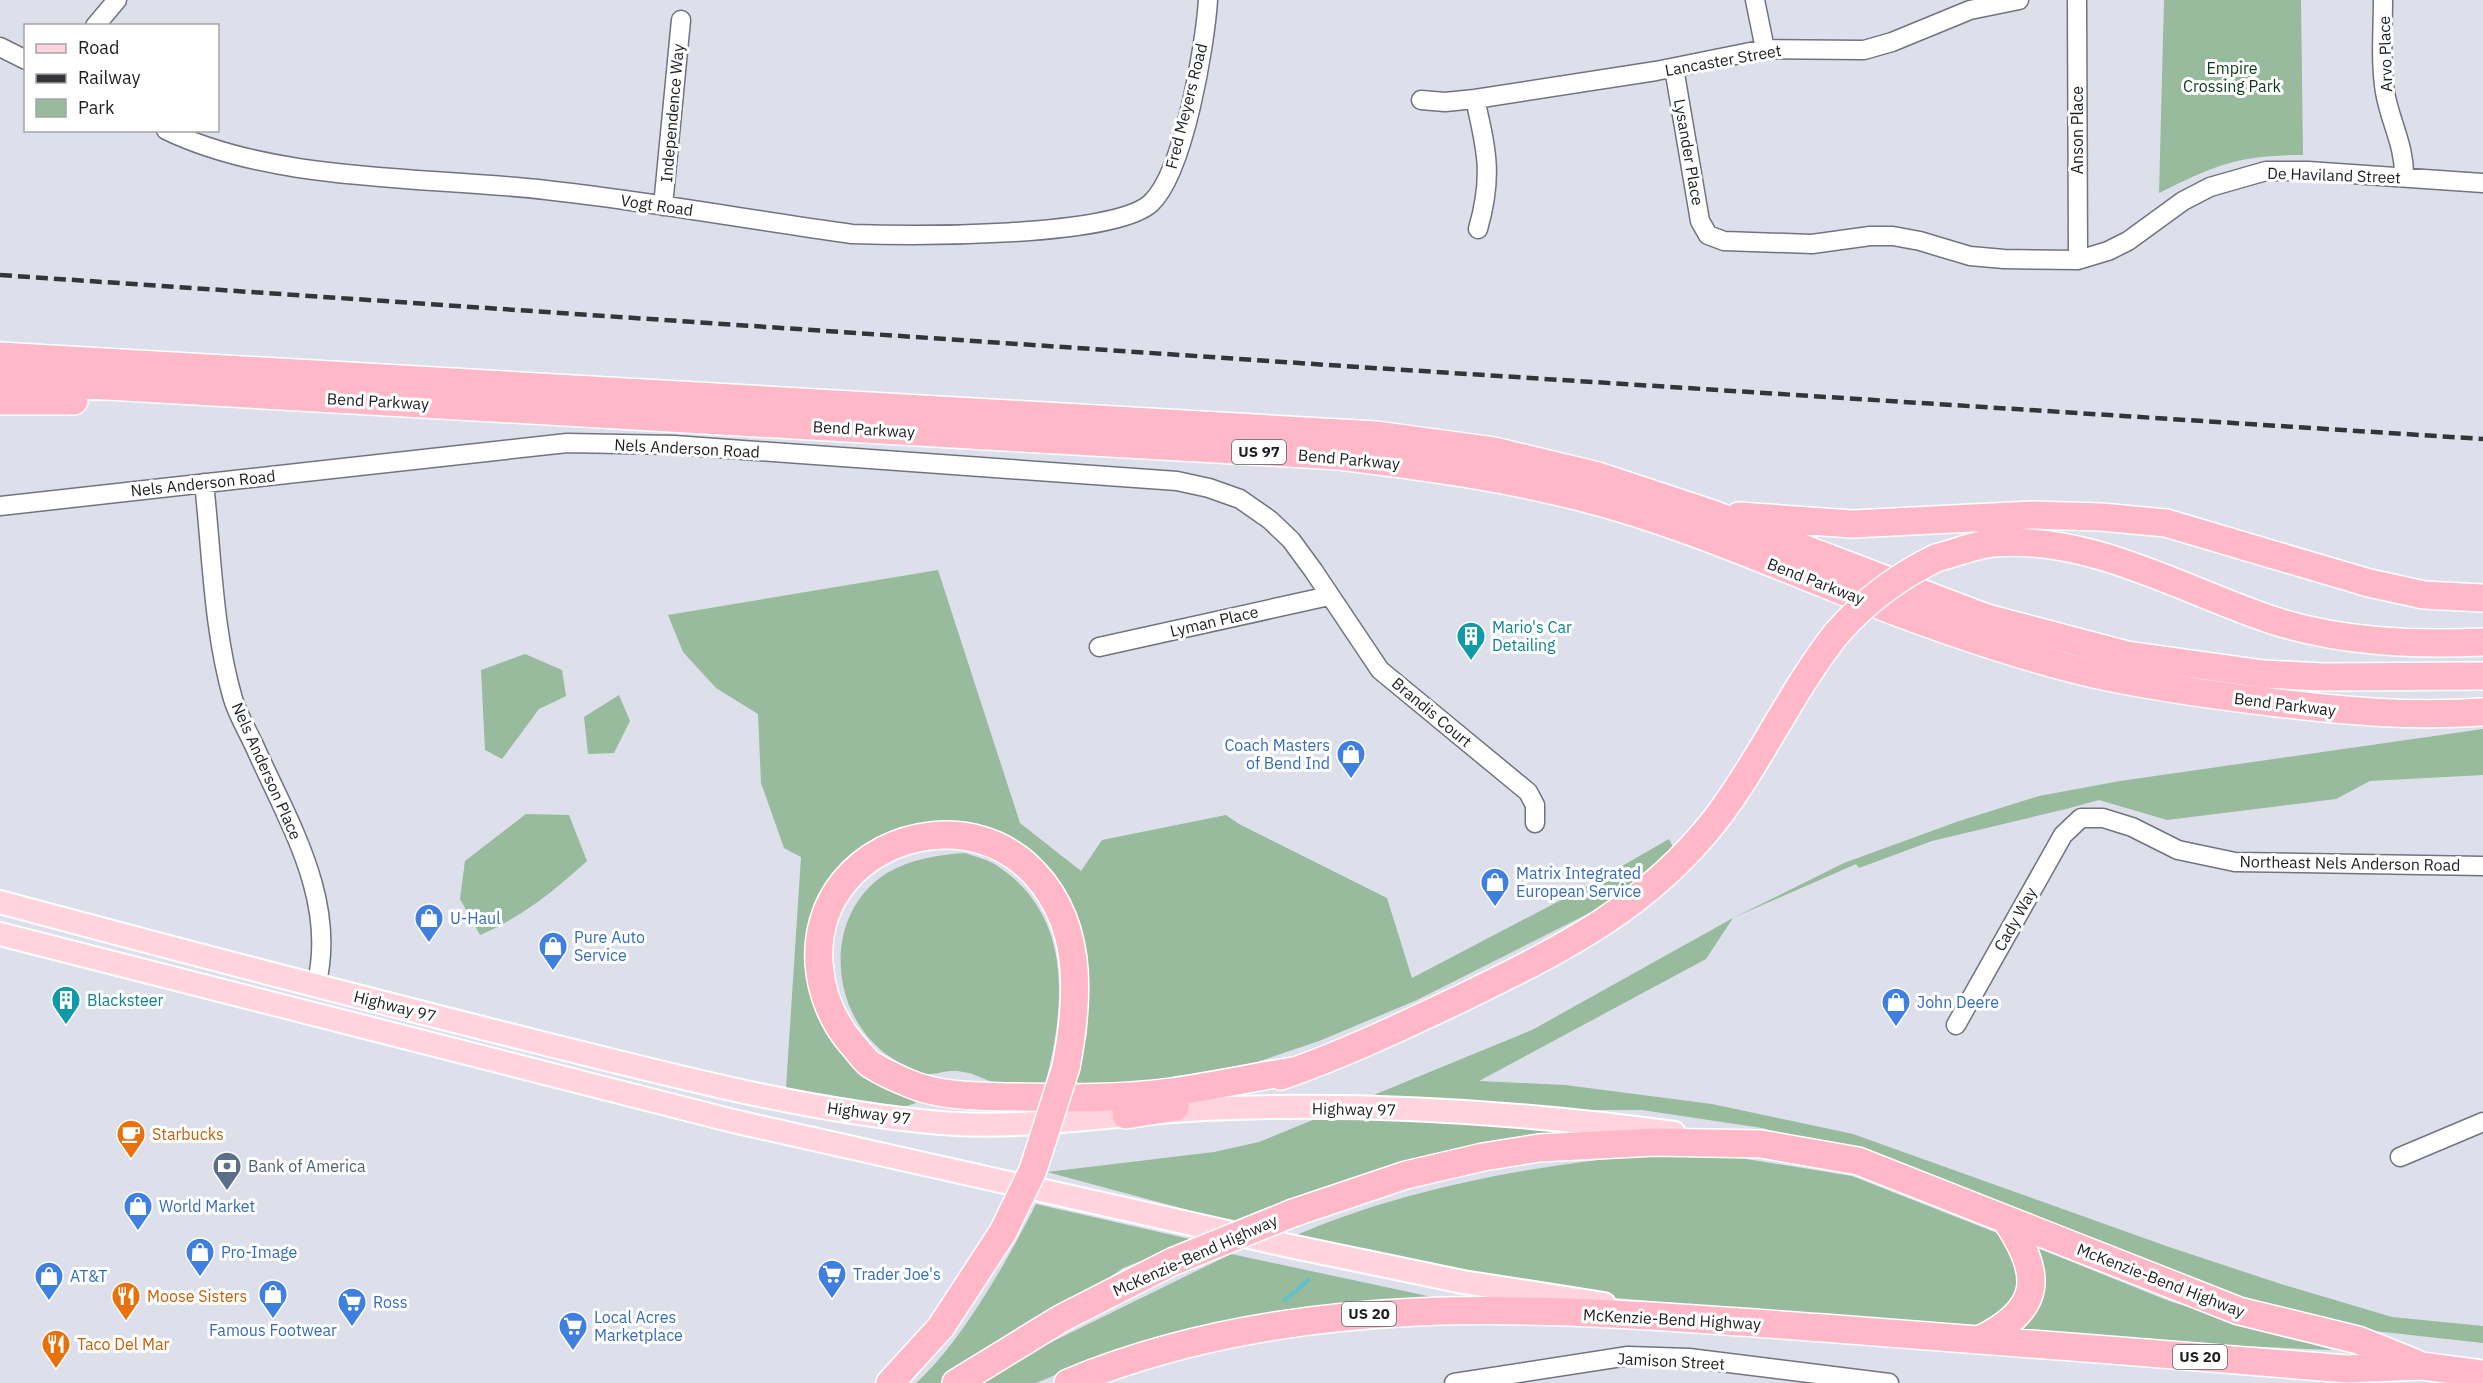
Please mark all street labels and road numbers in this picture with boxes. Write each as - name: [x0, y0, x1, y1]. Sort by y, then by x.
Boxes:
- street label: Arvo Place: [2374, 15, 2396, 92]
- street label: Lancaster Street: [1663, 40, 1783, 80]
- street label: Fred Meyers Road: [1161, 41, 1211, 171]
- street label: Independence Way: [656, 43, 688, 183]
- street label: Anson Place: [2067, 86, 2087, 174]
- street label: Lysander Place: [1670, 97, 1708, 207]
- street label: De Haviland Street: [2267, 163, 2401, 187]
- street label: Vogt Road: [620, 190, 694, 220]
- street label: Bend Parkway: [326, 388, 430, 414]
- street label: Bend Parkway: [812, 416, 916, 442]
- street label: Nels Anderson Road: [614, 434, 760, 462]
- road number: US 97: [1232, 440, 1286, 464]
- street label: Bend Parkway: [1297, 445, 1401, 473]
- street label: Nels Anderson Road: [130, 465, 276, 501]
- street label: Bend Parkway: [1765, 553, 1867, 609]
- street label: Lyman Place: [1168, 601, 1260, 641]
- street label: Brandis Court: [1388, 673, 1476, 751]
- street label: Bend Parkway: [2233, 688, 2337, 720]
- street label: Nels Anderson Place: [228, 699, 306, 843]
- street label: Northeast Nels Anderson Road: [2239, 851, 2461, 875]
- street label: Cady Way: [1989, 884, 2041, 954]
- street label: Highway 97: [352, 986, 438, 1026]
- street label: Highway 97: [826, 1097, 912, 1129]
- street label: Highway 97: [1312, 1098, 1396, 1120]
- street label: McKenzie-Bend Highway: [1110, 1210, 1280, 1300]
- street label: McKenzie-Bend Highway: [2074, 1239, 2248, 1321]
- road number: US 20: [1342, 1302, 1396, 1326]
- street label: McKenzie-Bend Highway: [1583, 1304, 1761, 1334]
- road number: US 20: [2173, 1345, 2227, 1369]
- street label: Jamison Street: [1616, 1348, 1726, 1374]

